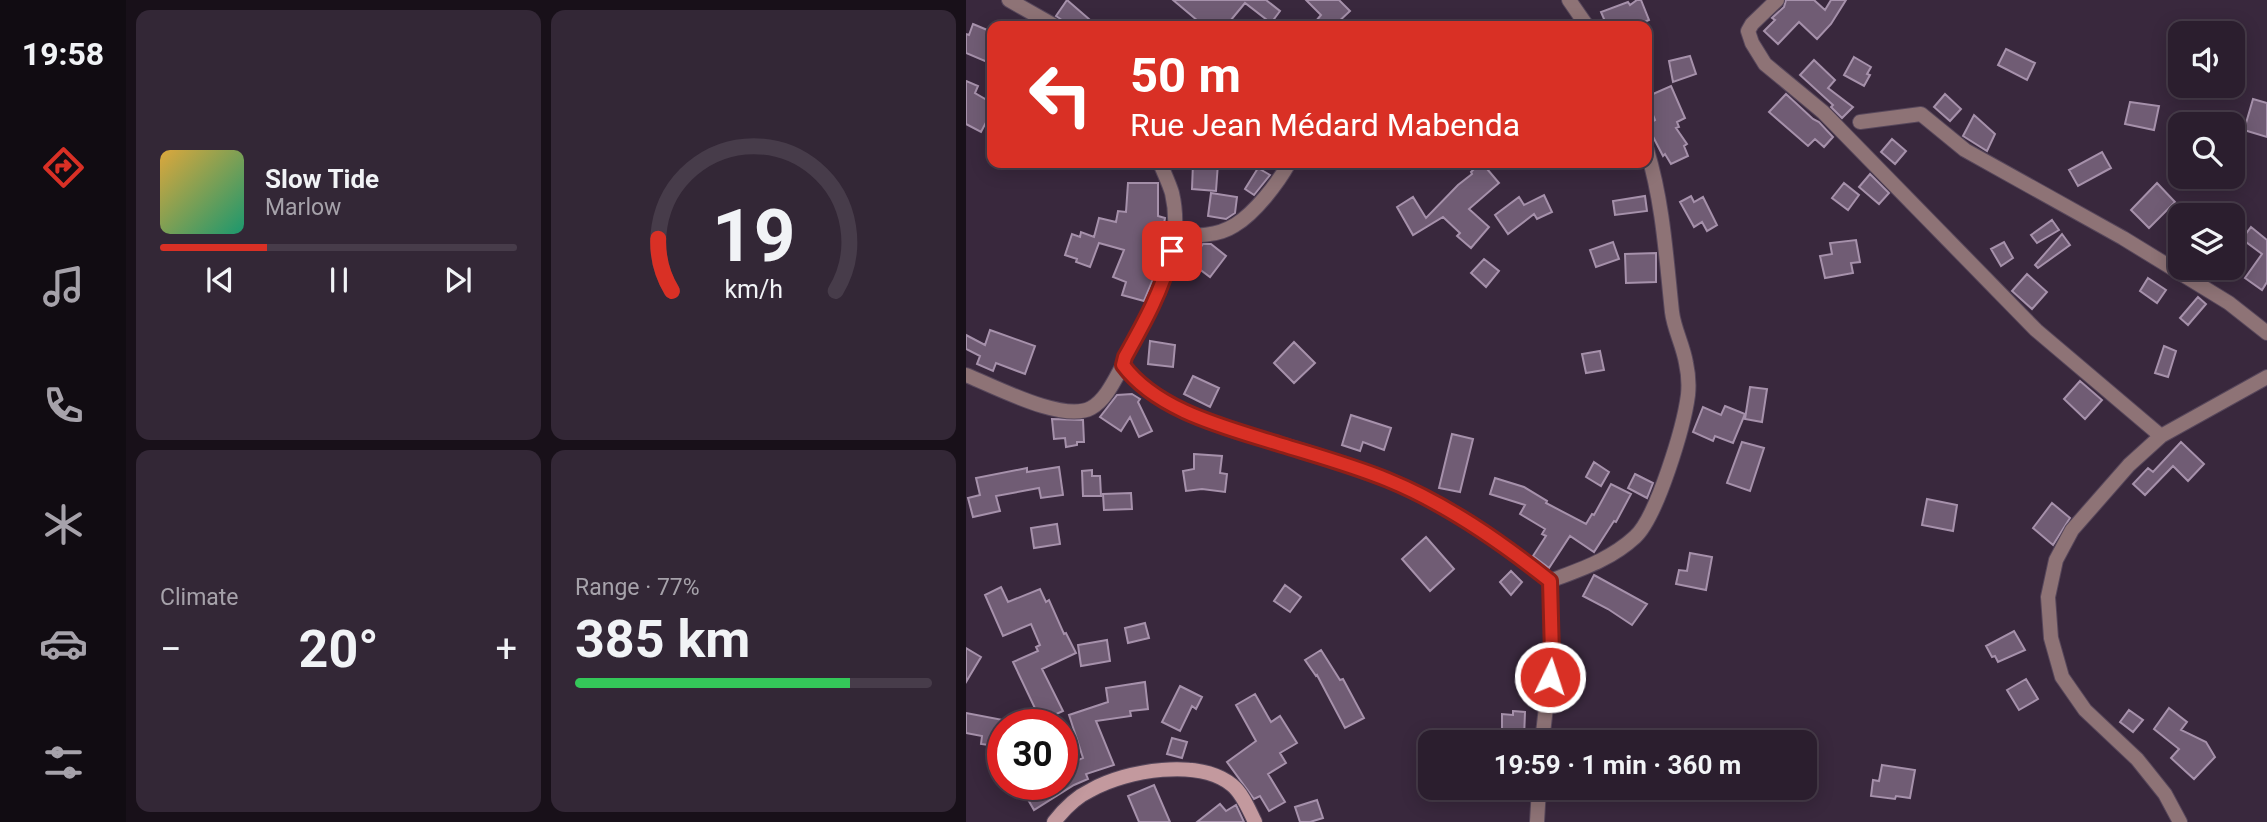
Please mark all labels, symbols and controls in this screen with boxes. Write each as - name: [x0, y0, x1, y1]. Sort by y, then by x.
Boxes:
- map controls: [2168, 21, 2245, 280]
- button: sound: [2168, 21, 2245, 98]
- text: 19:58: [22, 35, 104, 73]
- text: 50 m: [1130, 47, 1241, 104]
- icon: left: [1015, 49, 1106, 140]
- text: Rue Jean Médard Mabenda: [1130, 106, 1520, 144]
- button: search: [2168, 112, 2245, 189]
- icon: directions: [39, 143, 88, 192]
- text: Slow Tide: [265, 164, 379, 194]
- text: 19: [712, 193, 795, 279]
- text: Marlow: [265, 194, 341, 221]
- button: layers: [2168, 203, 2245, 280]
- pin: [1142, 221, 1202, 281]
- icon: arrive: [1153, 232, 1191, 270]
- icon: previous: [201, 261, 239, 299]
- icon: pause: [320, 261, 358, 299]
- icon: next: [439, 261, 477, 299]
- icon: music: [39, 262, 88, 311]
- text: km/h: [724, 275, 783, 304]
- icon: phone: [39, 381, 88, 430]
- icon: climate: [39, 500, 88, 549]
- text: Range · 77%: [575, 574, 700, 601]
- text: Climate: [160, 584, 239, 611]
- text: 385 km: [575, 609, 750, 670]
- icon: car: [39, 619, 88, 668]
- text: 20°: [299, 619, 379, 680]
- text: −: [160, 627, 182, 671]
- text: +: [495, 627, 517, 671]
- position arrow: [1513, 640, 1587, 714]
- speed limit sign: 30: [987, 709, 1078, 800]
- icon: filters: [39, 738, 88, 787]
- text: 19:59 · 1 min · 360 m: [1494, 750, 1741, 780]

